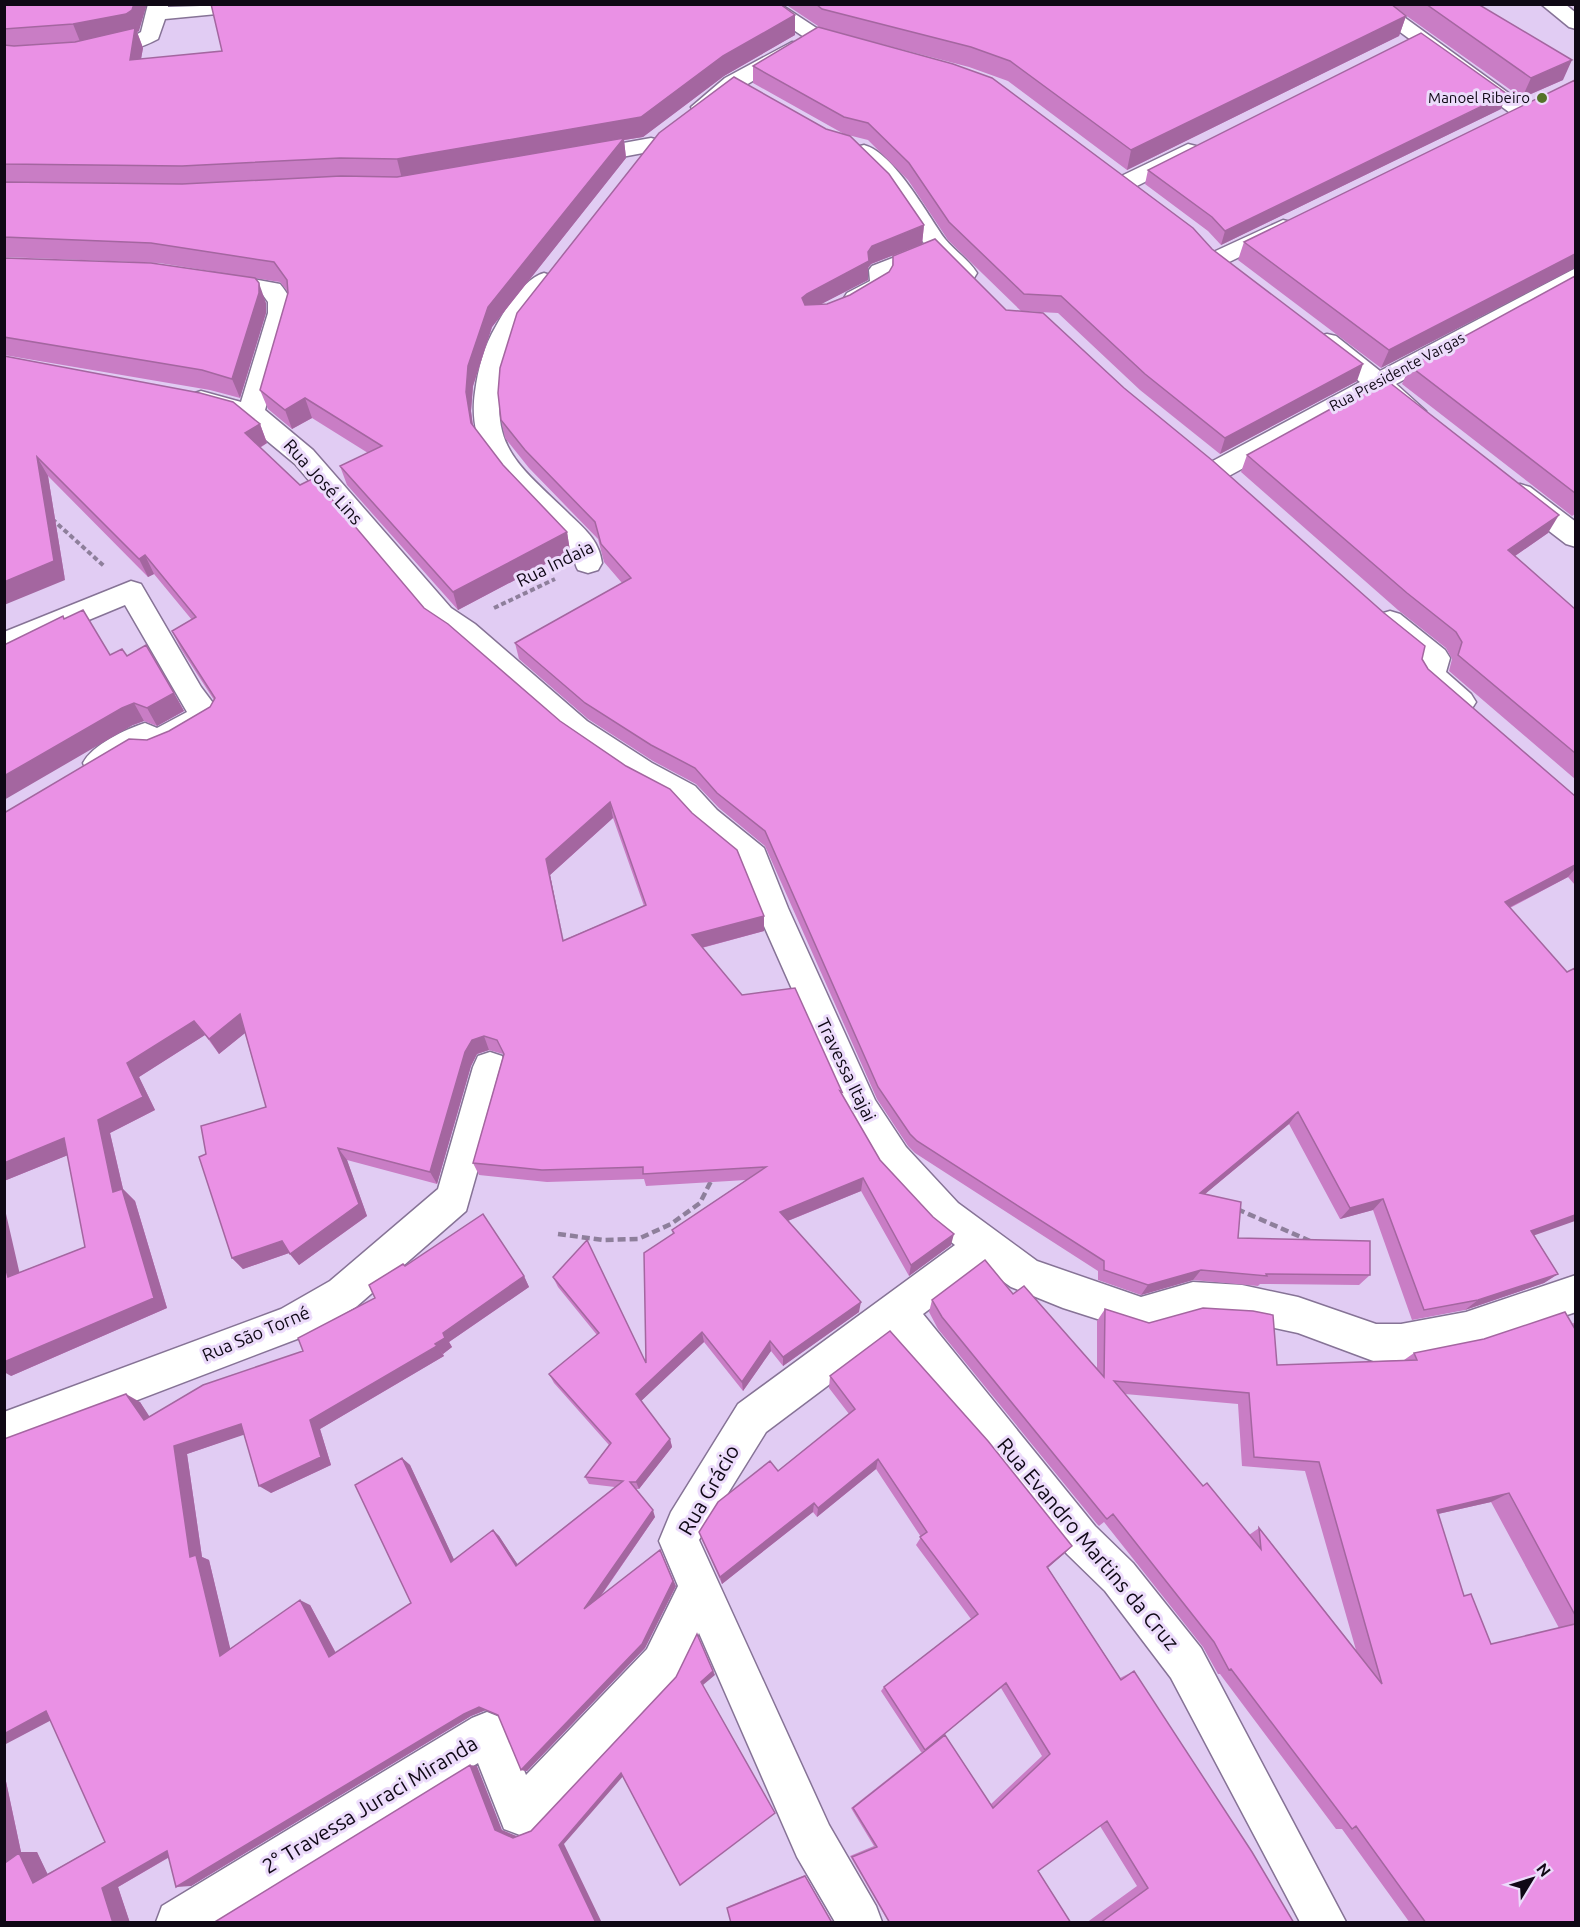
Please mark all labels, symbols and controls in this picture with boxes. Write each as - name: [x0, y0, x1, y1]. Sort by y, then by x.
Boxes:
- place label: Manoel Ribeiro: [1428, 89, 1530, 106]
- marker: Manoel Ribeiro: [1535, 91, 1549, 105]
- street label: Rua Presidente Vargas: [1326, 329, 1467, 414]
- street label: Rua José Lins: [280, 435, 367, 528]
- street label: Rua Indaia: [513, 536, 596, 590]
- street label: Travessa Itajai: [813, 1015, 880, 1124]
- street label: Rua São Torné: [199, 1301, 312, 1365]
- street label: Rua Evandro Martins da Cruz: [993, 1433, 1184, 1654]
- street label: Rua Grácio: [673, 1440, 744, 1539]
- street label: 2° Travessa Juraci Miranda: [258, 1730, 481, 1878]
- north arrow: [1502, 1849, 1562, 1909]
- text: N: [1533, 1860, 1555, 1880]

